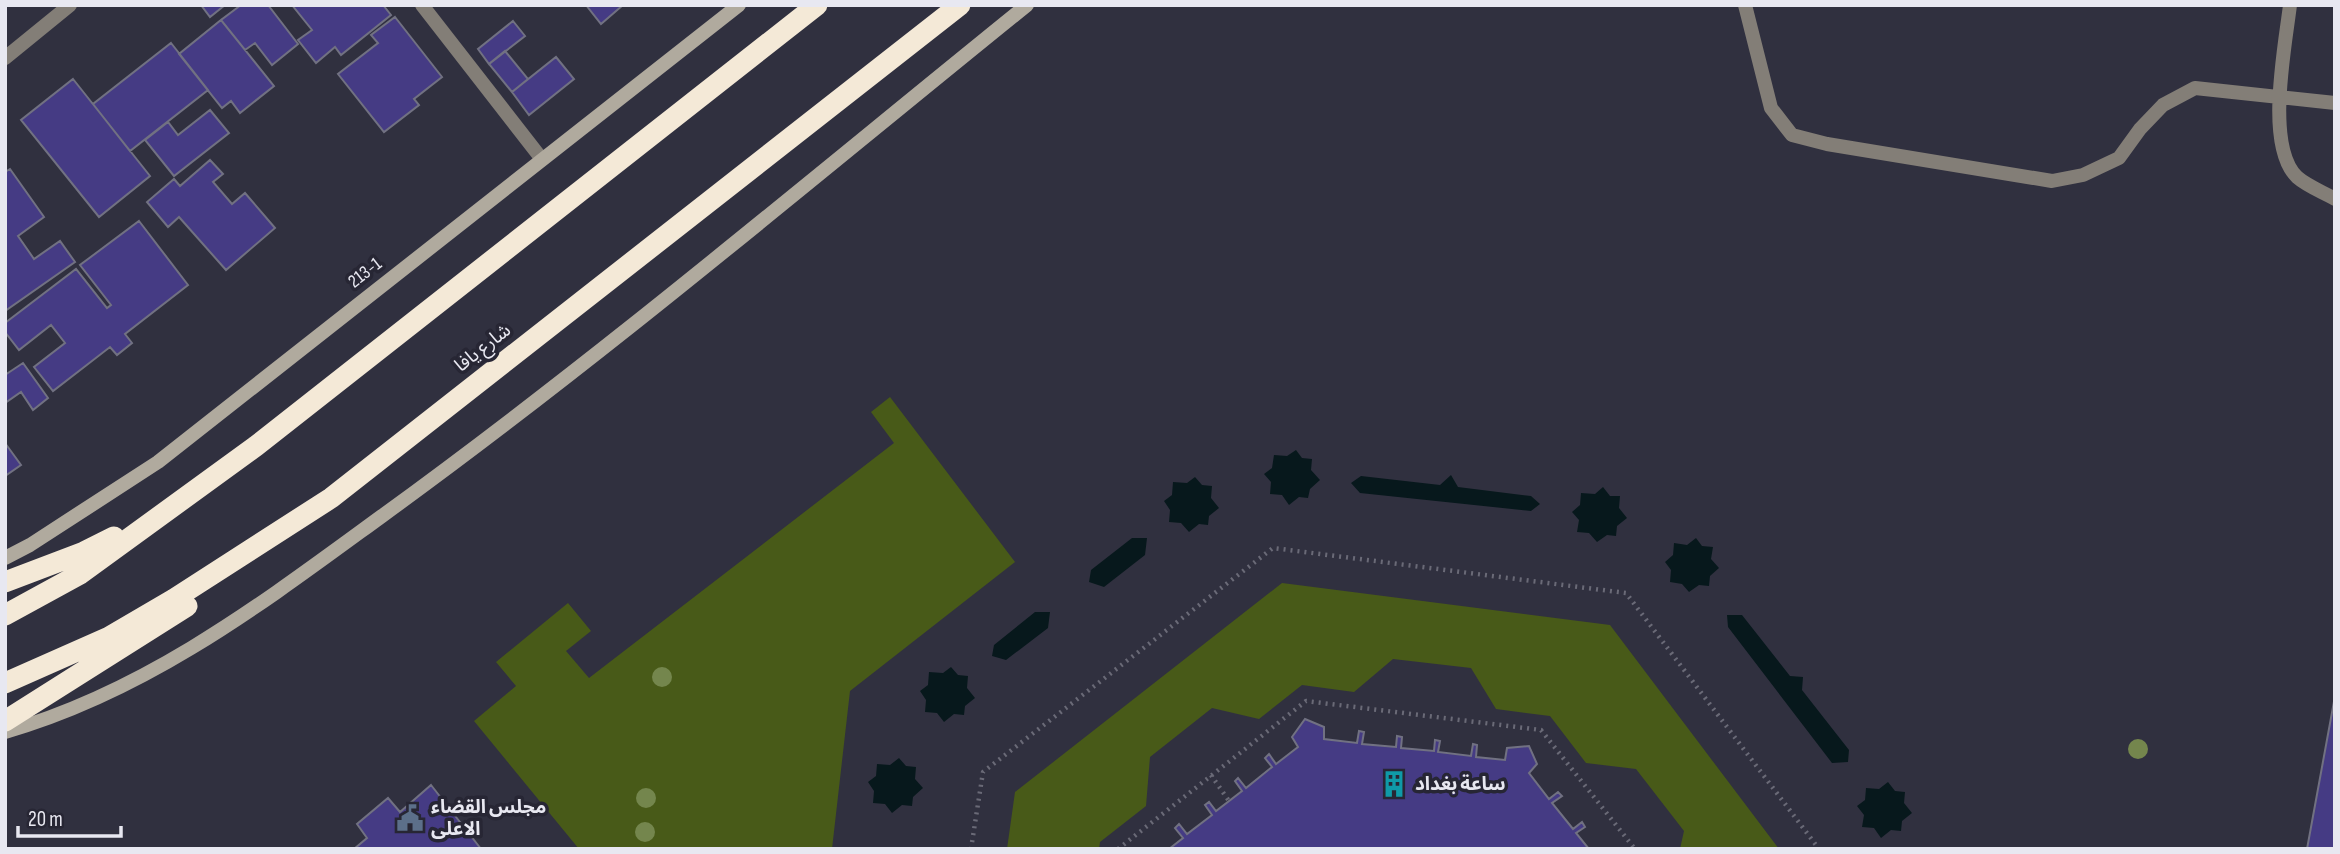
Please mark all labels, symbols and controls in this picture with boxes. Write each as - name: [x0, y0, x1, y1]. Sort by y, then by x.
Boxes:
- street label: 213-1: [344, 253, 387, 293]
- street label: شارع يافا: [450, 319, 516, 378]
- building icon: ساعة بغداد: [1379, 769, 1409, 799]
- place label: ساعة بغداد: [1415, 773, 1506, 796]
- scale bar: [18, 794, 121, 838]
- place label: مجلس القضاء الاعلى: [431, 796, 546, 841]
- public building icon: مجلس القضاء الاعلى: [395, 803, 425, 833]
- text: 20 m: [28, 807, 63, 832]

